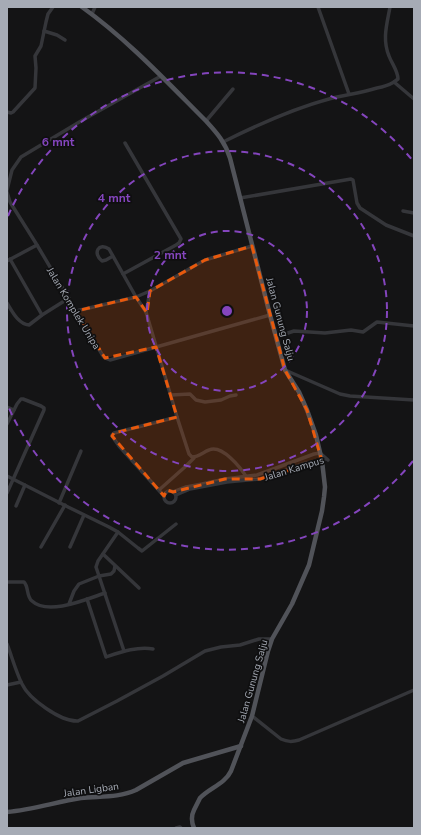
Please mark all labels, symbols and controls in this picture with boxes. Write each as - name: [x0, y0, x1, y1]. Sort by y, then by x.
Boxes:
- text: 6 mnt: [42, 134, 75, 150]
- text: 4 mnt: [98, 190, 131, 206]
- text: 2 mnt: [154, 247, 187, 263]
- street label: Jalan Komplek Unipa: [43, 264, 103, 352]
- street label: Jalan Gunung Salju: [262, 275, 298, 362]
- centre of rings: [220, 304, 234, 318]
- street label: Jalan Kampus: [262, 453, 326, 485]
- street label: Jalan Gunung Salju: [234, 638, 272, 725]
- street label: Jalan Ligban: [62, 779, 120, 801]

